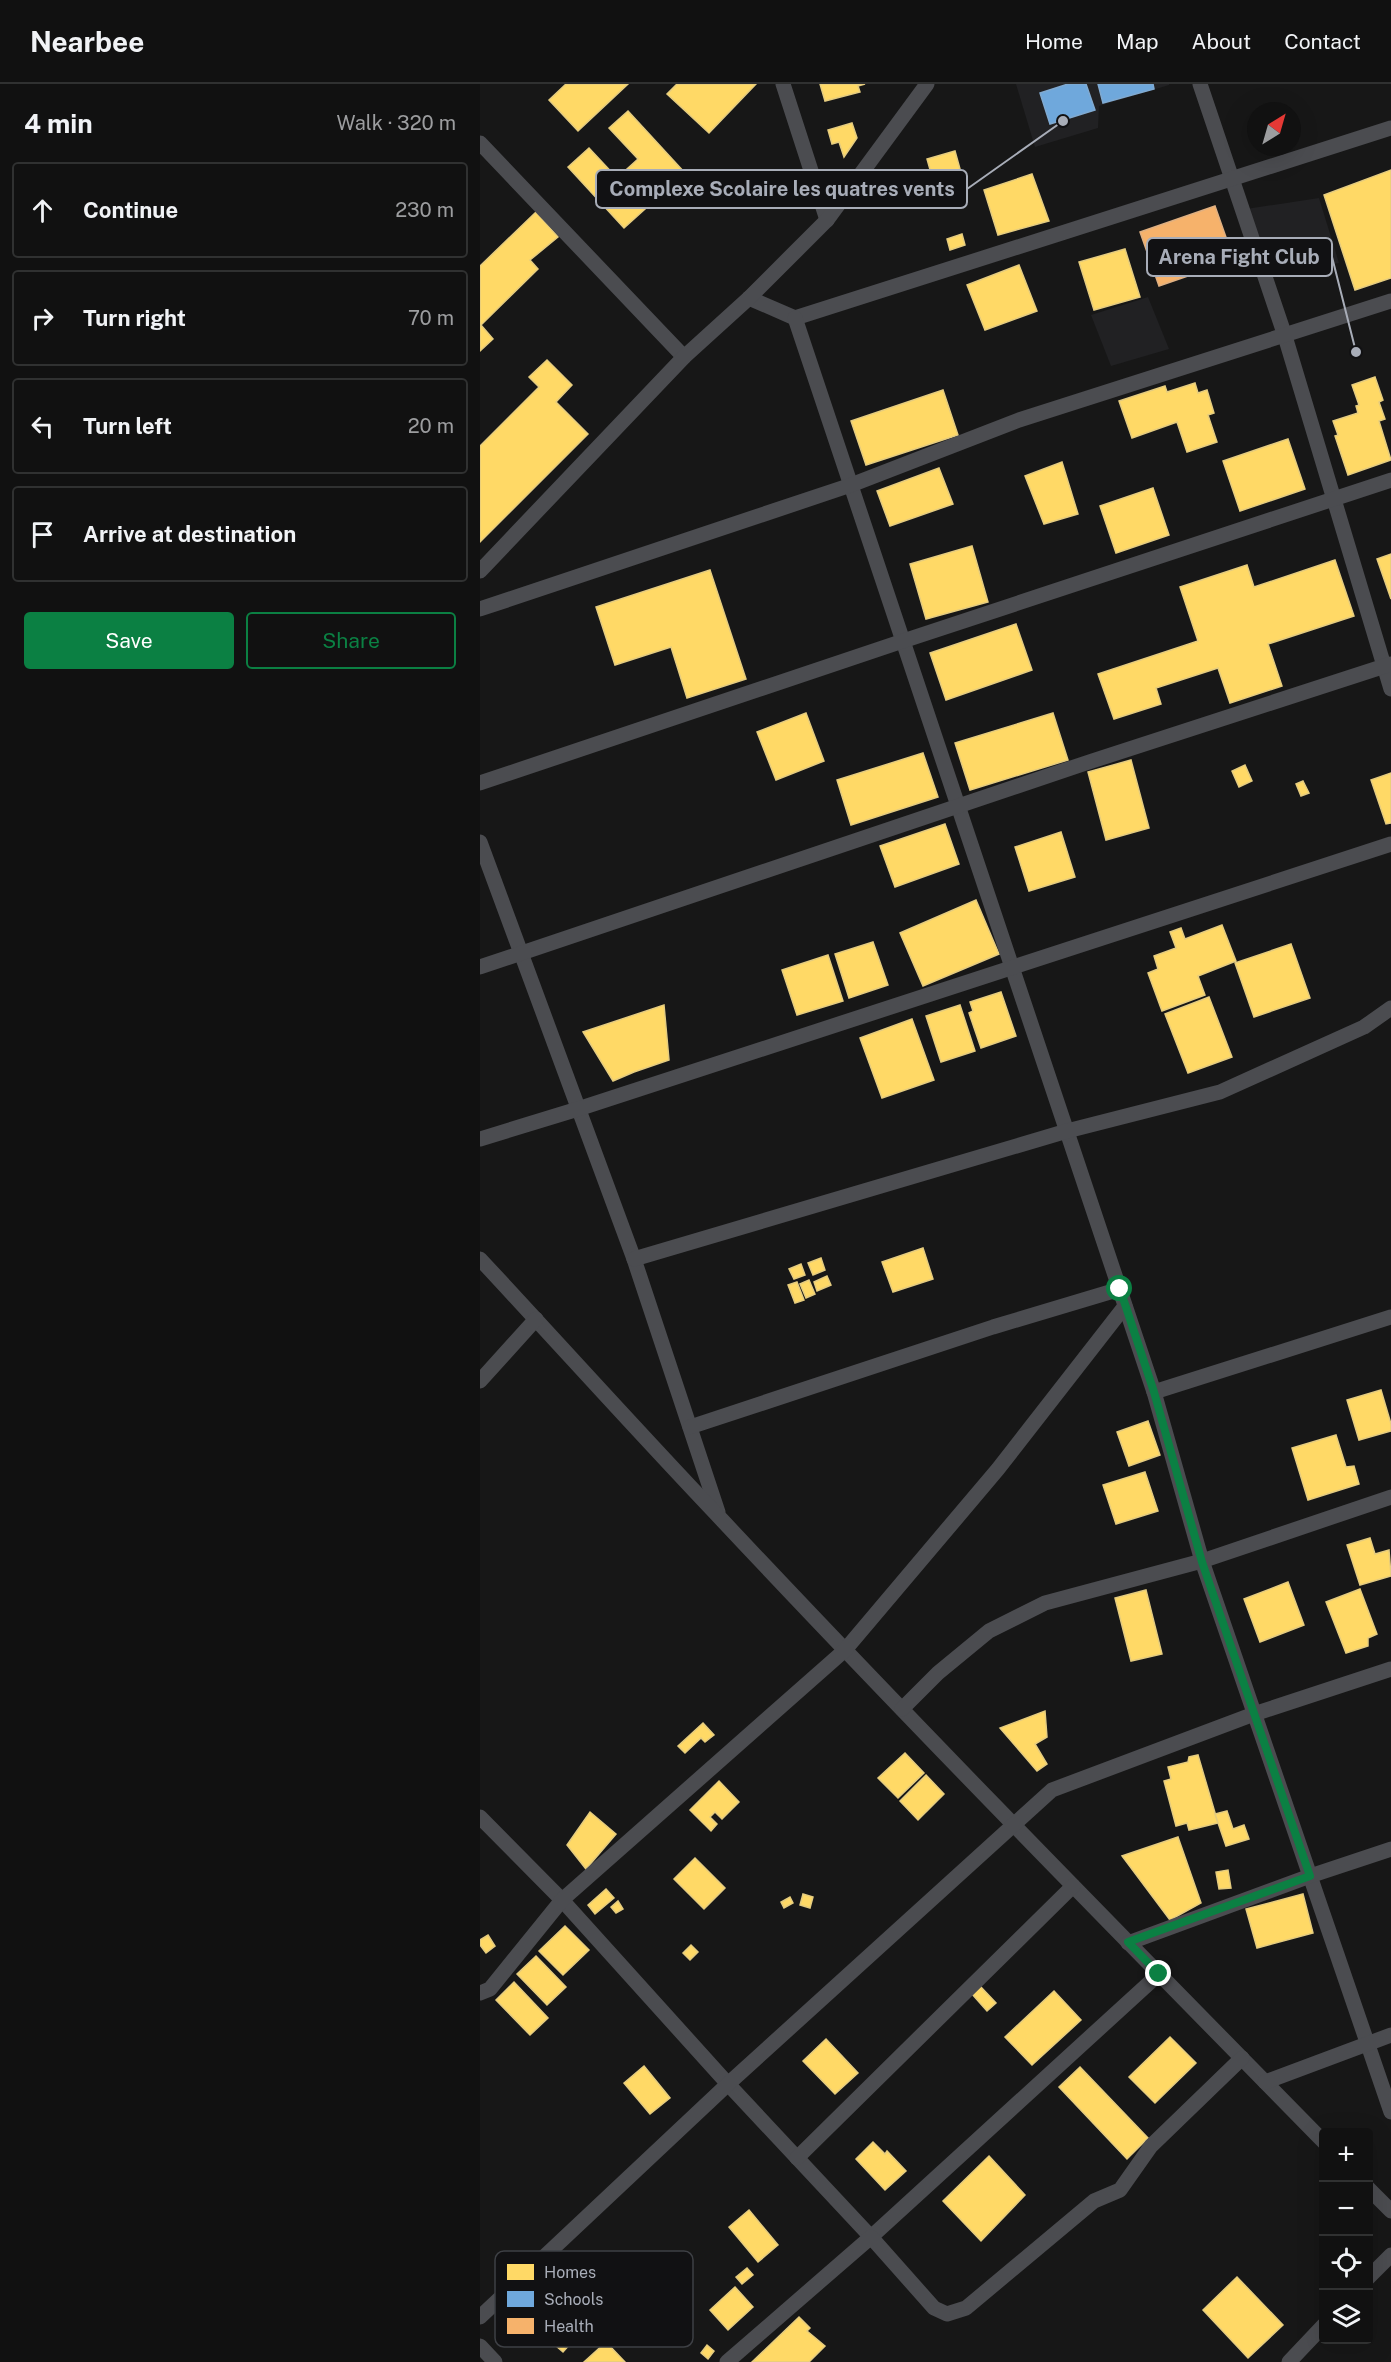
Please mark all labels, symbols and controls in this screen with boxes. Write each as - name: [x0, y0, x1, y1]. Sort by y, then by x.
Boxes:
- text: Nearbee: [30, 25, 144, 58]
- text: Home: [1025, 29, 1083, 54]
- text: Map: [1116, 29, 1159, 54]
- text: About: [1192, 29, 1251, 54]
- text: Contact: [1284, 29, 1361, 54]
- north arrow: [1247, 102, 1301, 156]
- text: 4 min: [24, 108, 93, 139]
- text: Walk · 320 m: [336, 111, 456, 135]
- callout: Complexe Scolaire les quatres vents: [596, 170, 967, 208]
- text: Complexe Scolaire les quatres vents: [609, 177, 955, 201]
- icon: ahead: [26, 194, 59, 227]
- text: Continue: [83, 197, 178, 223]
- text: 230 m: [395, 198, 454, 222]
- callout: Arena Fight Club: [1147, 238, 1332, 276]
- text: Arena Fight Club: [1158, 245, 1320, 269]
- icon: right: [26, 302, 59, 335]
- text: Turn right: [83, 305, 186, 331]
- text: 70 m: [408, 306, 454, 330]
- icon: left: [26, 410, 59, 443]
- text: Turn left: [83, 413, 172, 439]
- text: 20 m: [408, 414, 454, 438]
- icon: arrive: [26, 518, 59, 551]
- text: Arrive at destination: [83, 521, 296, 547]
- button: Save: [24, 612, 234, 669]
- button: Share: [246, 612, 456, 669]
- route start: [1106, 1275, 1132, 1301]
- route end: [1145, 1960, 1171, 1986]
- map controls: [1319, 2128, 1373, 2344]
- button: +: [1319, 2128, 1373, 2182]
- button: −: [1319, 2182, 1373, 2236]
- button: locate: [1319, 2236, 1373, 2290]
- legend: [495, 2251, 693, 2347]
- text: Homes: [544, 2263, 596, 2282]
- text: Schools: [544, 2290, 603, 2309]
- button: layers: [1319, 2290, 1373, 2344]
- text: Health: [544, 2317, 594, 2336]

